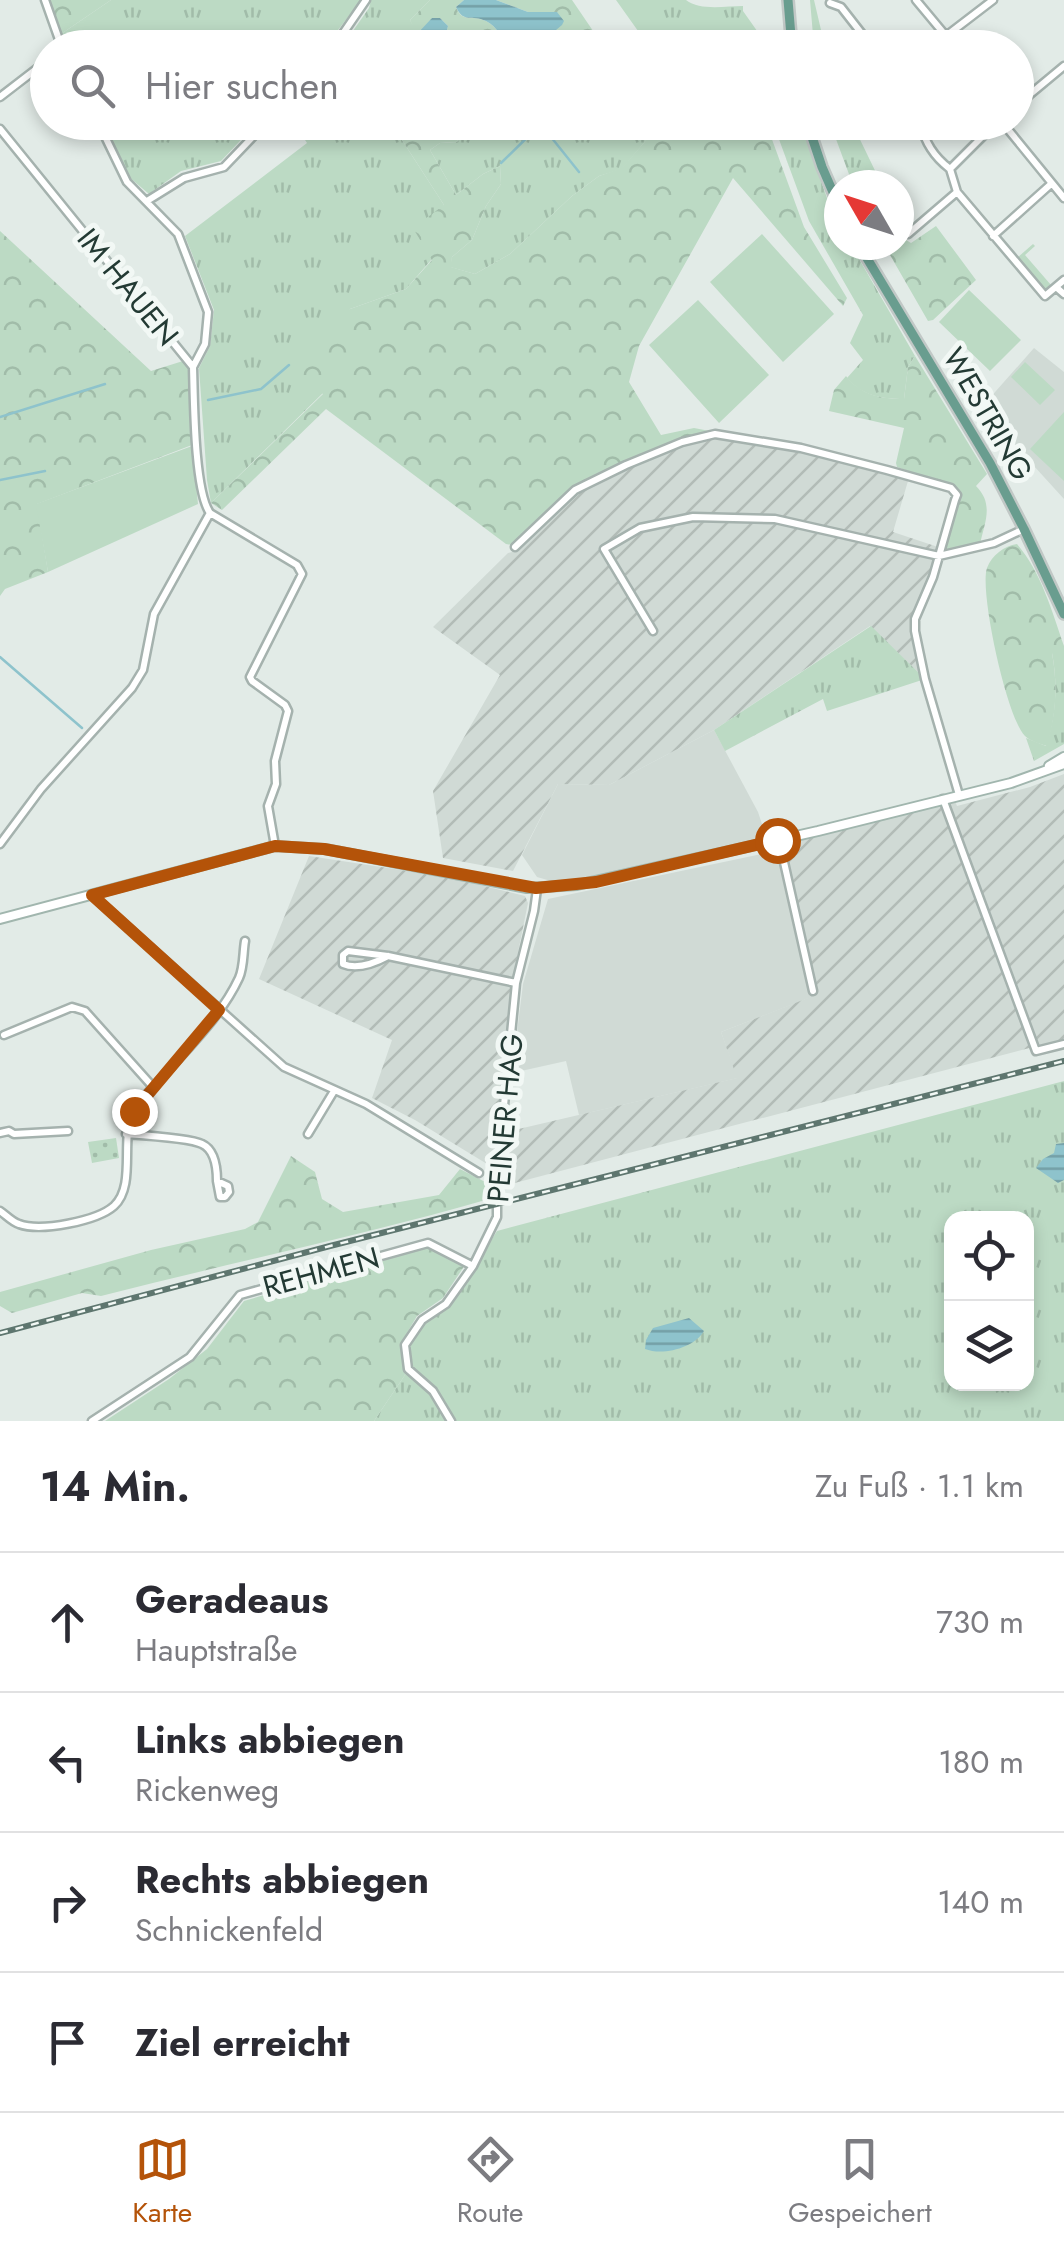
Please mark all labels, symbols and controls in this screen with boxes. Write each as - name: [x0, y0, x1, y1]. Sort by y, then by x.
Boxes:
- search box: [30, 30, 1034, 140]
- icon: search: [65, 58, 120, 113]
- text: Hier suchen: [145, 58, 339, 113]
- north arrow: [824, 170, 914, 260]
- street label: IM HAUEN: [67, 219, 189, 355]
- street label: WESTRING: [933, 339, 1043, 489]
- route start: [755, 818, 801, 864]
- street label: PEINER HAG: [476, 1032, 534, 1204]
- route end: [112, 1089, 158, 1135]
- map controls: [944, 1211, 1034, 1391]
- button: locate: [944, 1211, 1034, 1301]
- street label: REHMEN: [258, 1236, 384, 1308]
- button: layers: [944, 1301, 1034, 1391]
- text: 14 Min.: [40, 1456, 190, 1517]
- text: Zu Fuß · 1.1 km: [815, 1463, 1024, 1509]
- text: Geradeaus: [135, 1572, 329, 1627]
- icon: ahead: [40, 1595, 95, 1650]
- text: 730 m: [936, 1599, 1024, 1645]
- text: Hauptstraße: [135, 1627, 298, 1673]
- text: Links abbiegen: [135, 1712, 405, 1767]
- icon: left: [40, 1735, 95, 1790]
- text: 180 m: [938, 1739, 1024, 1785]
- text: Rickenweg: [135, 1767, 279, 1813]
- text: Rechts abbiegen: [135, 1852, 429, 1907]
- icon: right: [40, 1875, 95, 1930]
- text: 140 m: [937, 1879, 1024, 1925]
- text: Schnickenfeld: [135, 1907, 323, 1953]
- icon: arrive: [40, 2015, 95, 2070]
- text: Ziel erreicht: [135, 2015, 350, 2070]
- tab: Karte: [132, 2132, 192, 2233]
- tab: Route: [457, 2132, 523, 2233]
- tab: Gespeichert: [788, 2132, 932, 2233]

